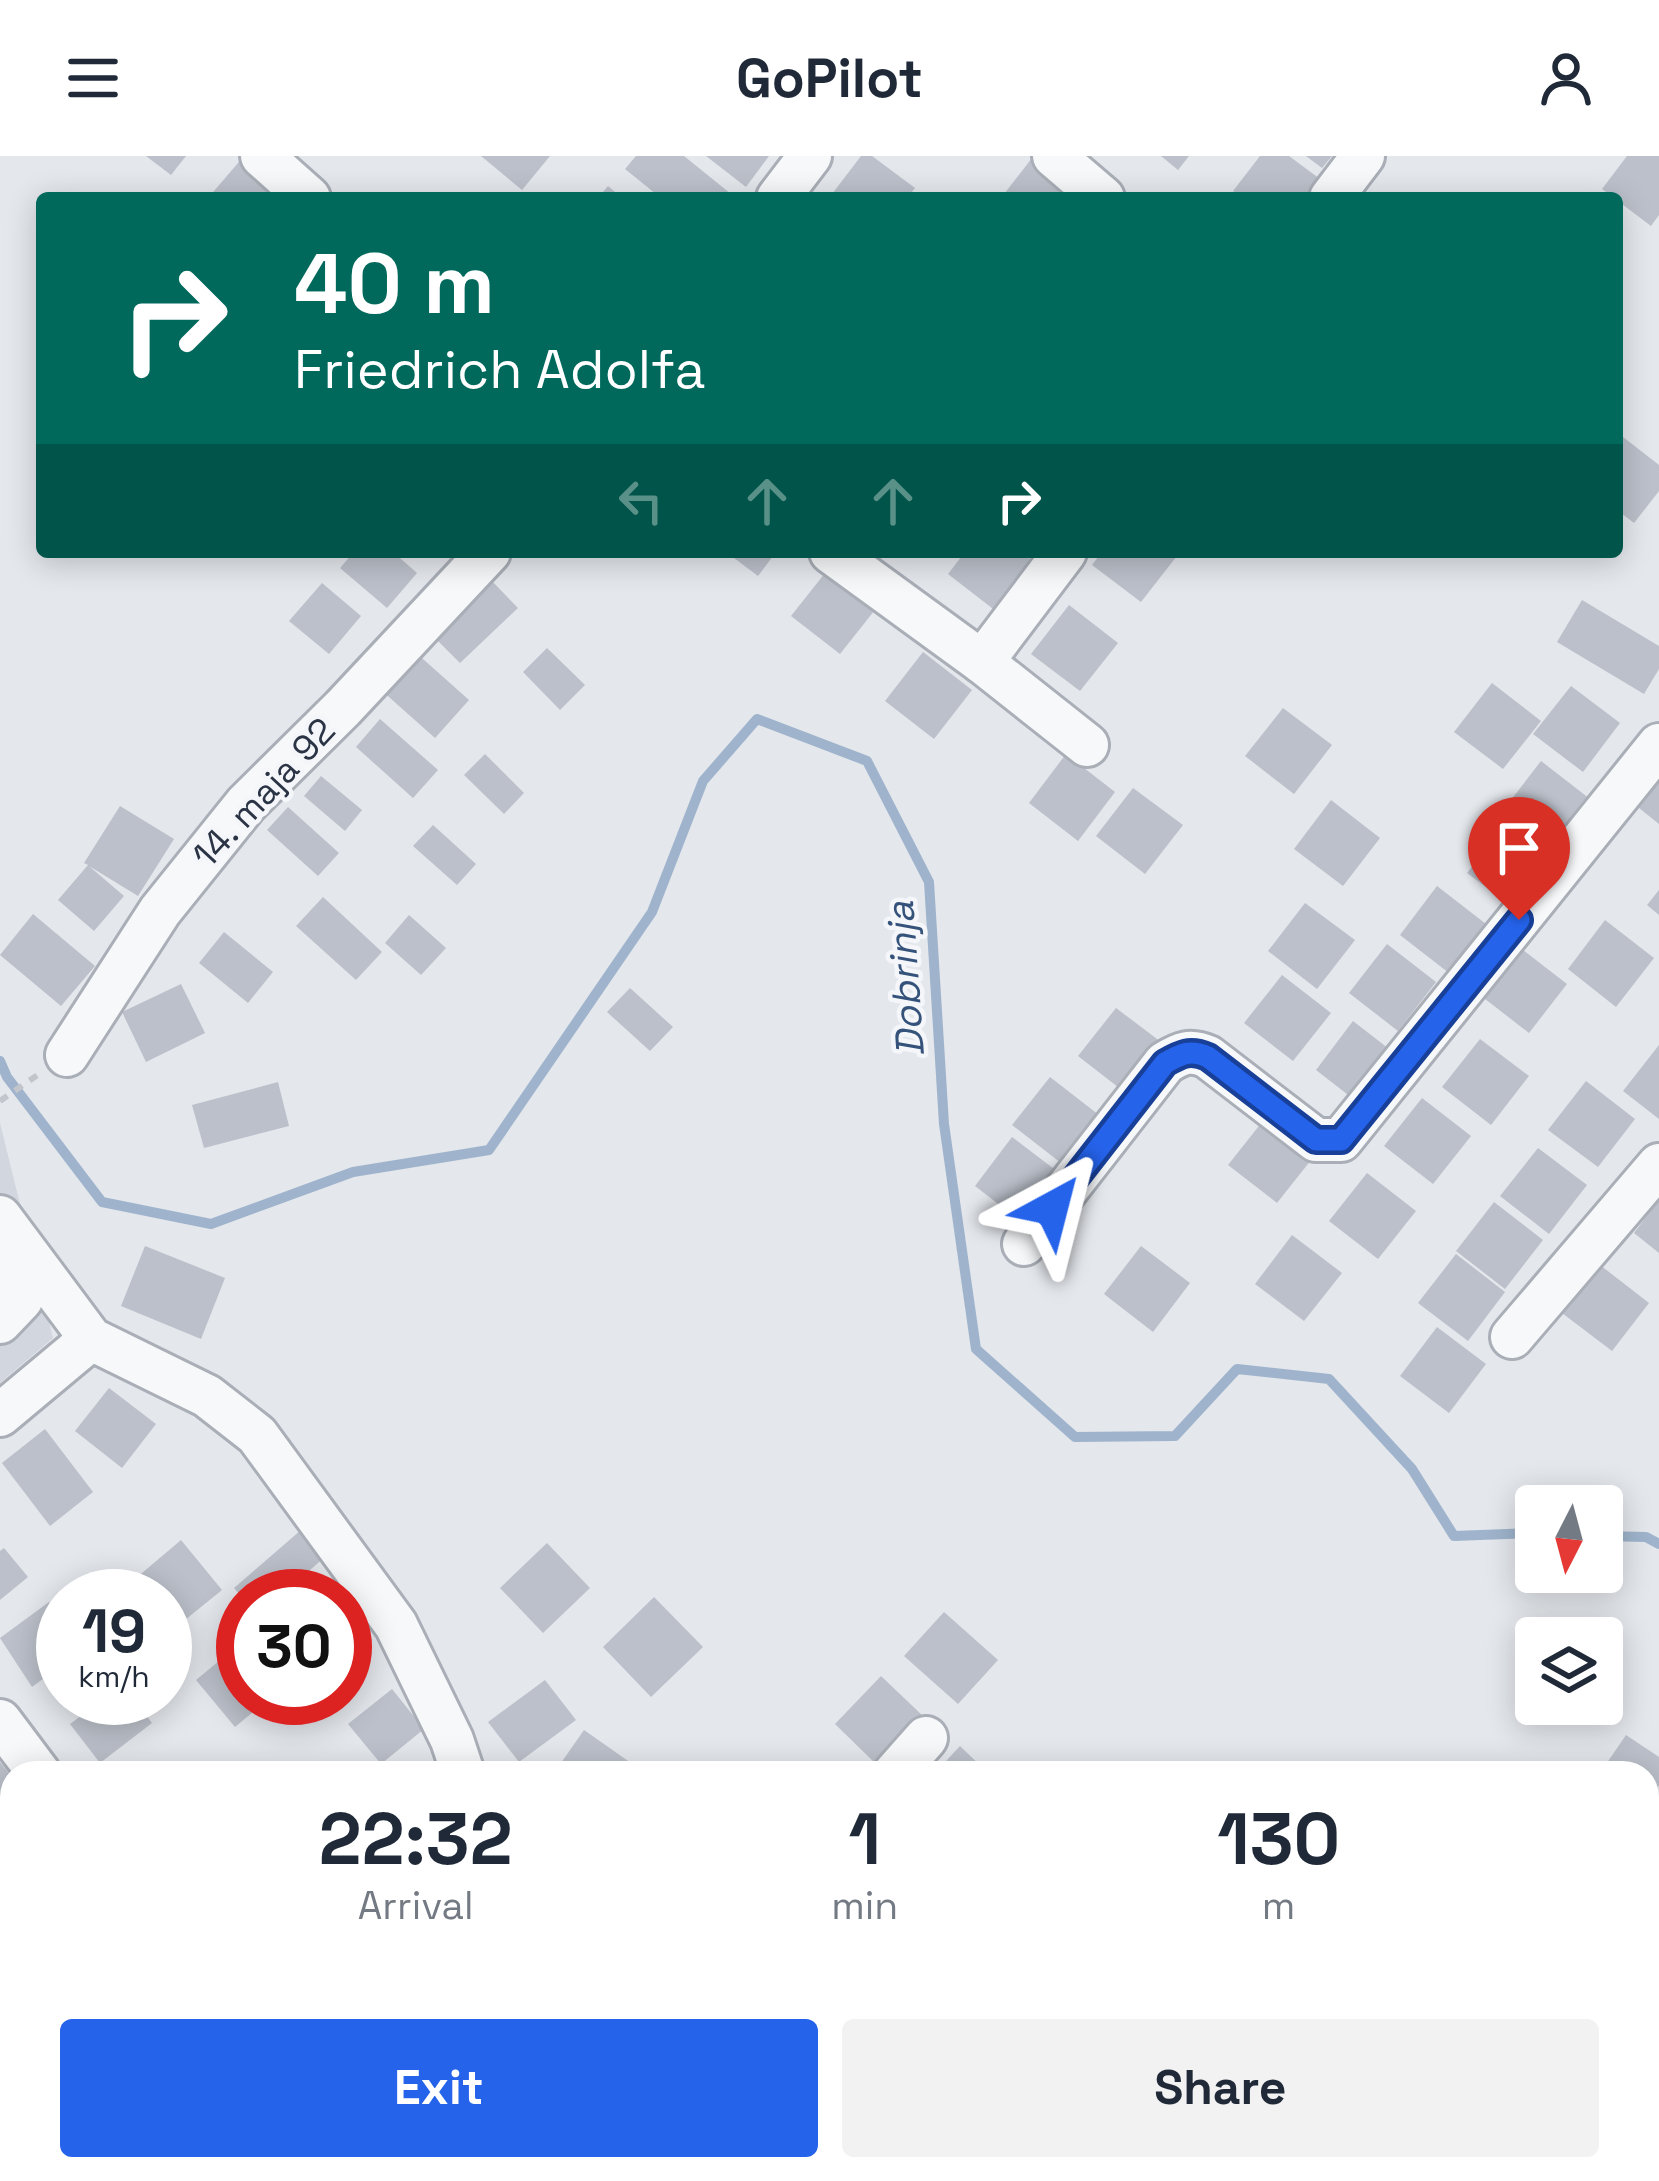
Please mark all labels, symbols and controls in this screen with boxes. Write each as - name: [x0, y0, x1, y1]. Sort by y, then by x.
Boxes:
- text: GoPilot: [736, 44, 923, 113]
- icon: menu: [60, 45, 126, 111]
- icon: person: [1533, 45, 1599, 111]
- text: 40 m: [294, 230, 495, 338]
- icon: right: [96, 240, 252, 396]
- text: Friedrich Adolfa: [294, 335, 705, 404]
- icon: left: [608, 468, 674, 534]
- icon: ahead: [734, 468, 800, 534]
- icon: ahead: [860, 468, 926, 534]
- icon: right: [986, 468, 1052, 534]
- street label: 14. maja 92: [183, 708, 345, 878]
- pin: [1468, 797, 1570, 920]
- icon: arrive: [1486, 815, 1552, 881]
- water label: Dobrinja: [875, 899, 935, 1058]
- position arrow: [989, 1145, 1115, 1271]
- north arrow: [1515, 1485, 1623, 1593]
- map controls: [1515, 1485, 1623, 1725]
- speed limit sign: 30: [216, 1569, 372, 1725]
- text: 19: [82, 1593, 146, 1670]
- button: layers: [1515, 1617, 1623, 1725]
- text: km/h: [78, 1657, 150, 1696]
- text: 22:32: [319, 1793, 512, 1885]
- text: 1: [849, 1793, 881, 1885]
- text: 130: [1217, 1793, 1340, 1885]
- text: Arrival: [358, 1881, 474, 1930]
- text: min: [831, 1881, 898, 1930]
- text: m: [1262, 1881, 1295, 1930]
- button: Exit: [60, 2019, 818, 2157]
- button: Share: [842, 2019, 1599, 2157]

